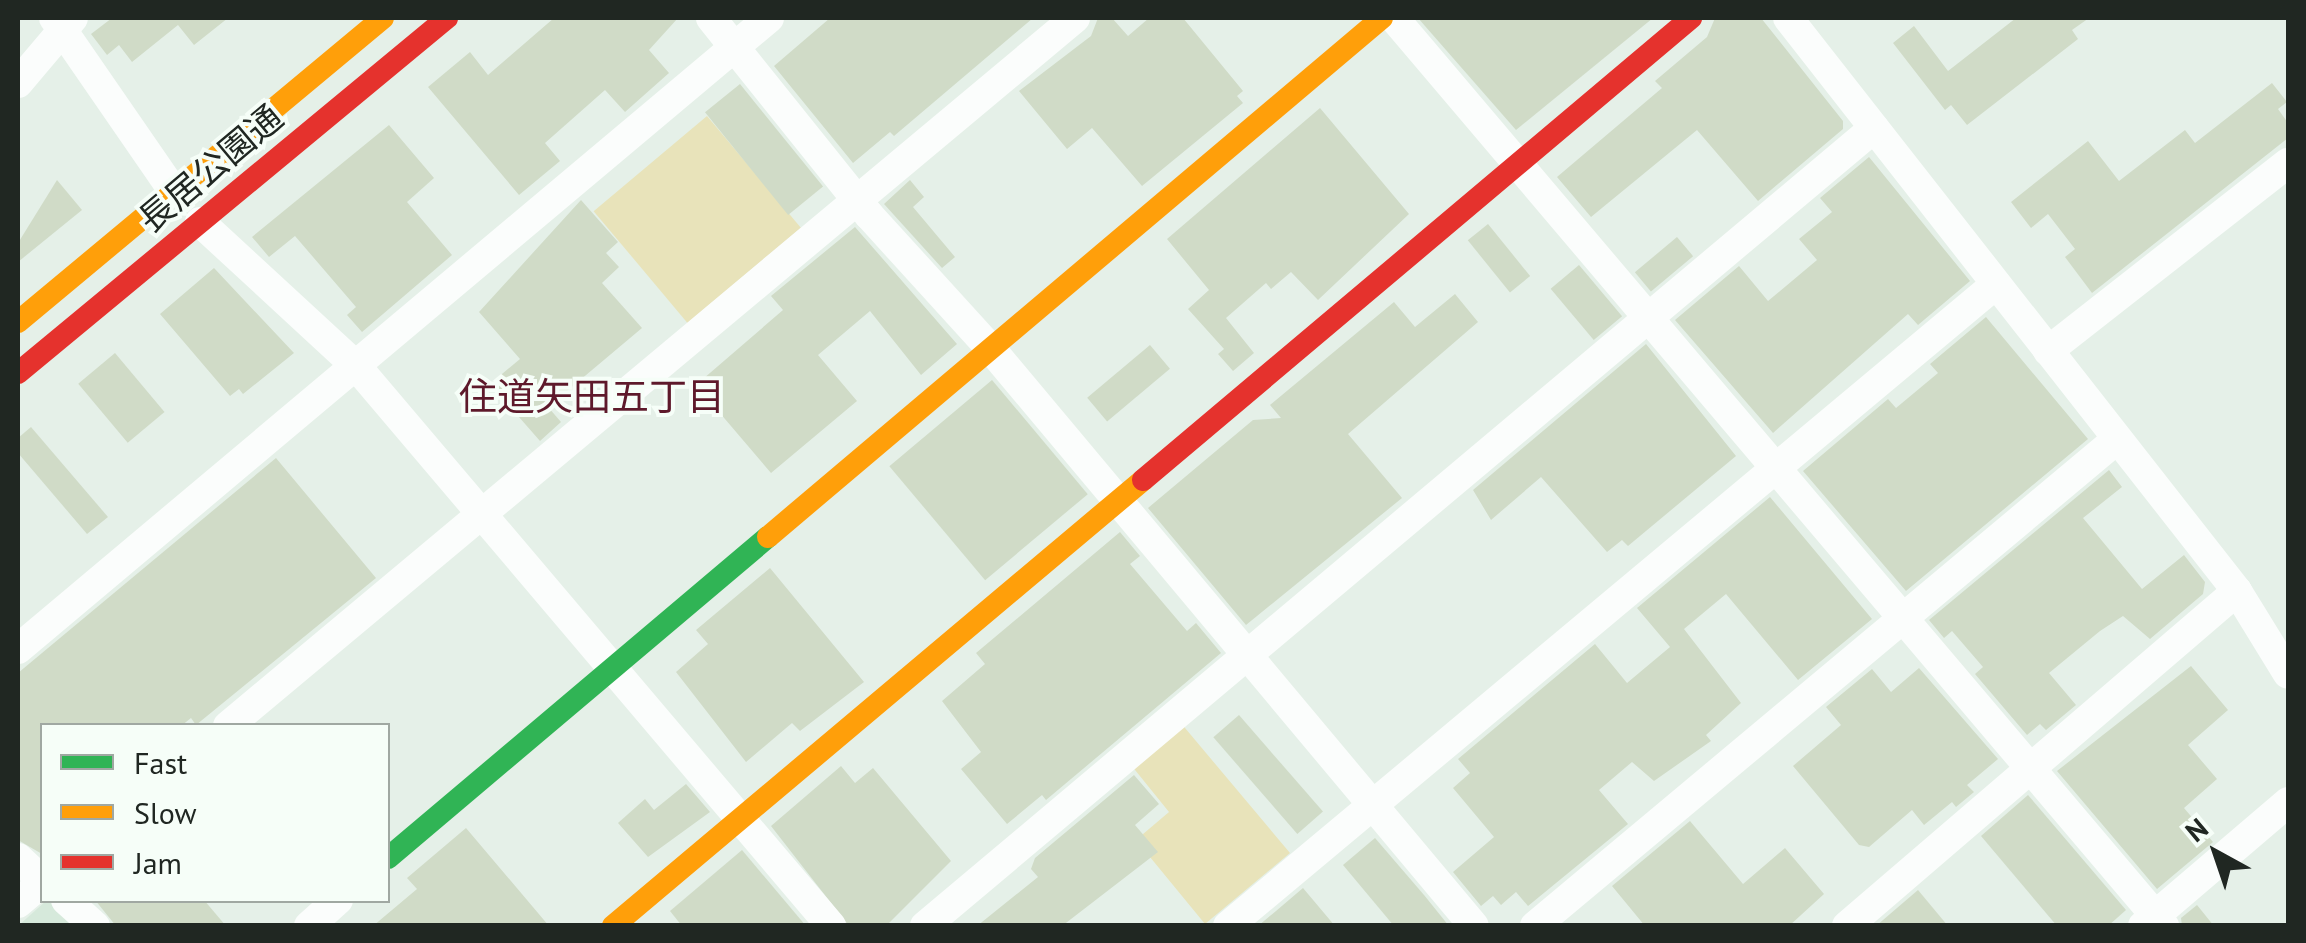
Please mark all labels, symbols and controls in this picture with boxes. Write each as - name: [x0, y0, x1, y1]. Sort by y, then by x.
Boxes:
- street label: 長居公園通: [129, 96, 291, 240]
- district label: 住道矢田五丁目: [459, 373, 725, 419]
- legend: [40, 723, 390, 903]
- text: Fast: [134, 743, 187, 782]
- text: Slow: [134, 793, 197, 832]
- north arrow: [2166, 803, 2266, 903]
- text: N: [2177, 810, 2215, 850]
- text: Jam: [134, 843, 182, 882]

